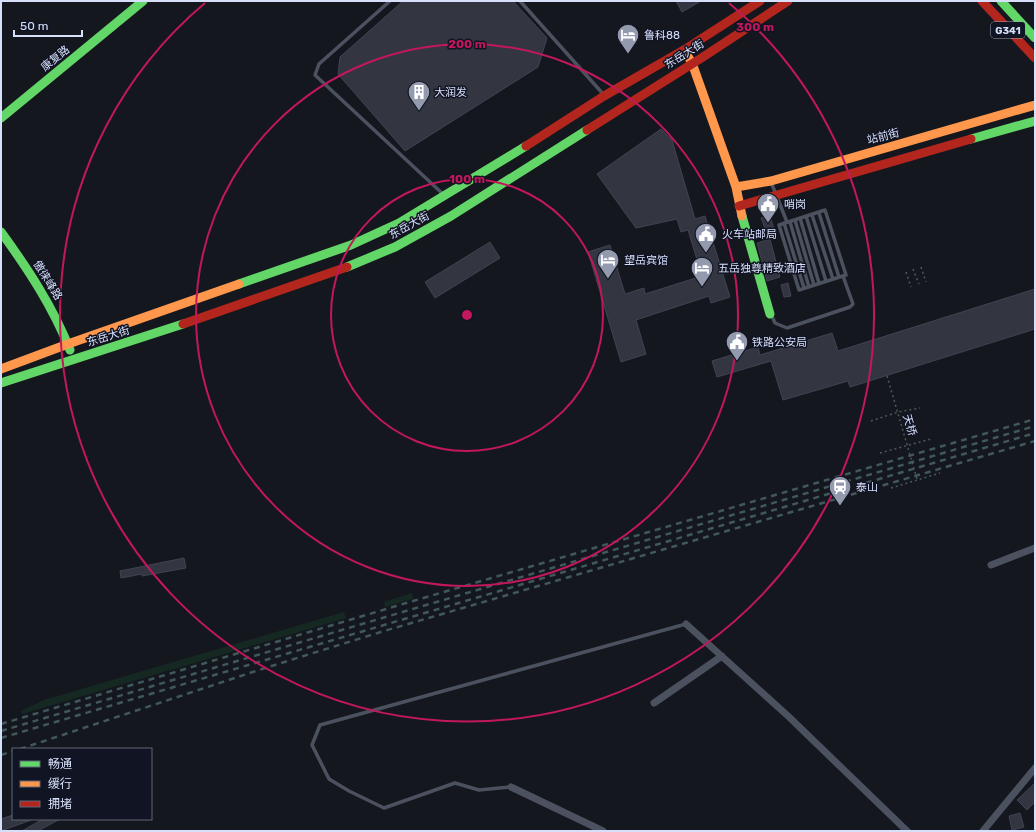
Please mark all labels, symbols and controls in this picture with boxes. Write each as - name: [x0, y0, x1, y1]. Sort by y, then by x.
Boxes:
- scale bar: [14, 12, 82, 38]
- text: 50 m: [20, 19, 48, 33]
- text: 300 m: [736, 20, 774, 34]
- hotel icon: 鲁科88: [615, 22, 641, 55]
- road number: G341: [991, 22, 1025, 38]
- place label: 鲁科88: [644, 29, 680, 42]
- text: 200 m: [448, 37, 486, 51]
- street label: 东岳大街: [662, 37, 706, 72]
- street label: 康复路: [38, 43, 72, 74]
- building icon: 大润发: [406, 79, 432, 112]
- place label: 大润发: [434, 86, 467, 99]
- street label: 站前街: [866, 126, 901, 147]
- text: 100 m: [449, 172, 485, 186]
- public building icon: 哨岗: [755, 191, 781, 224]
- place label: 哨岗: [784, 198, 806, 211]
- street label: 东岳大街: [387, 209, 432, 242]
- public building icon: 火车站邮局: [693, 221, 719, 254]
- place label: 火车站邮局: [722, 228, 777, 241]
- hotel icon: 望岳宾馆: [595, 247, 621, 280]
- place label: 望岳宾馆: [624, 254, 668, 267]
- hotel icon: 五岳独尊精致酒店: [689, 255, 715, 288]
- street label: 傲徕峰路: [30, 258, 65, 302]
- place label: 五岳独尊精致酒店: [718, 262, 806, 275]
- centre of rings: [460, 308, 474, 322]
- street label: 东岳大街: [85, 324, 131, 349]
- public building icon: 铁路公安局: [724, 329, 750, 362]
- place label: 铁路公安局: [752, 336, 807, 349]
- street label: 天桥: [900, 413, 919, 438]
- station icon: 泰山: [827, 474, 853, 507]
- place label: 泰山: [856, 481, 878, 494]
- legend: [12, 748, 152, 820]
- text: 畅通: [48, 757, 72, 771]
- text: 缓行: [48, 777, 72, 791]
- text: 拥堵: [48, 797, 72, 811]

